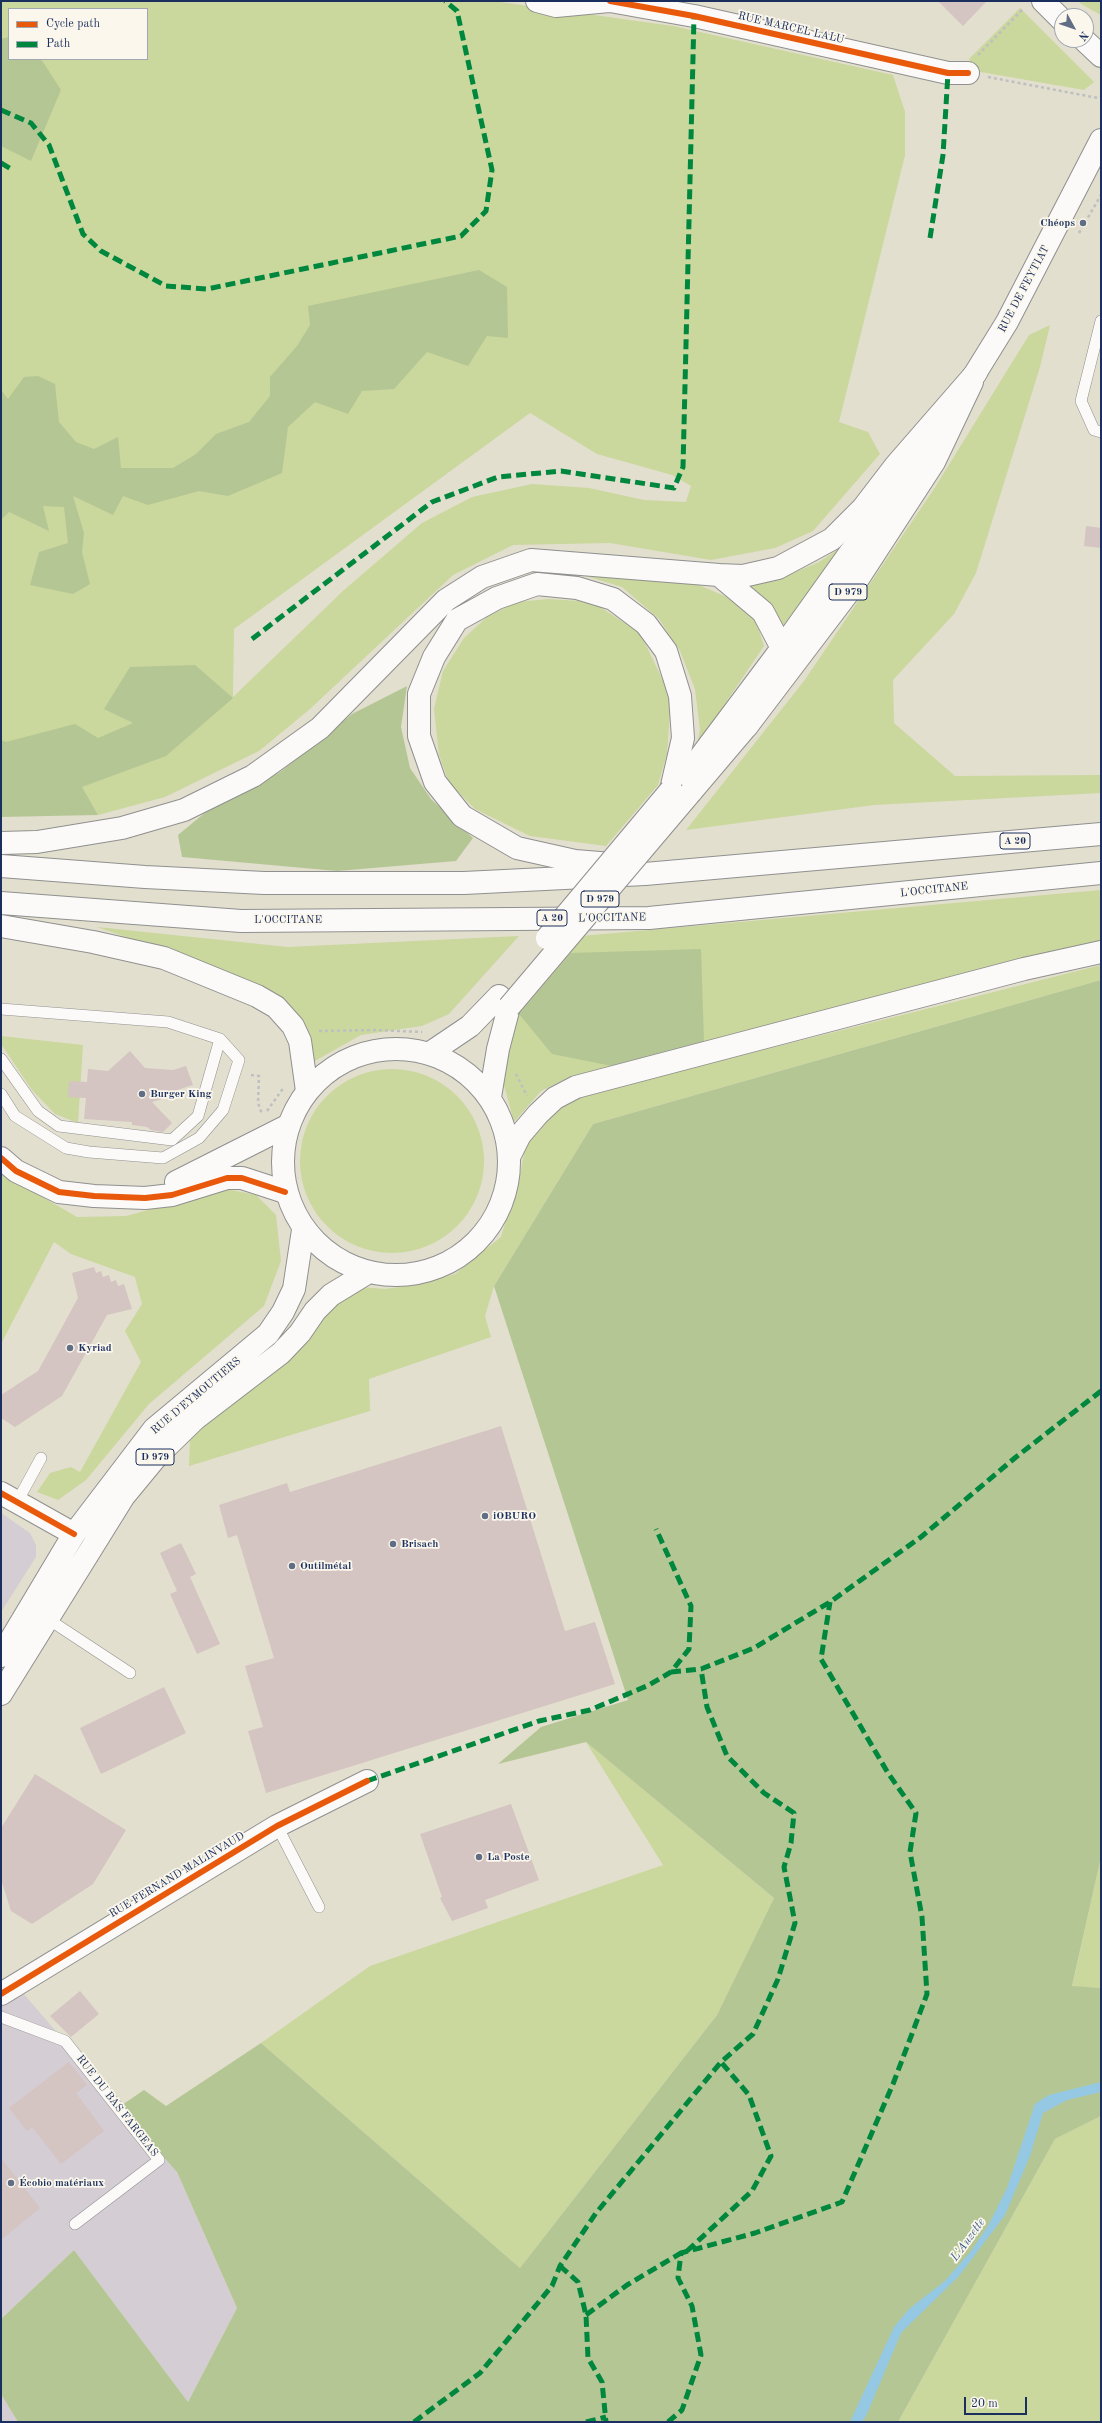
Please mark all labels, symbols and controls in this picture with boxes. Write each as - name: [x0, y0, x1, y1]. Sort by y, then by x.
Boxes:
- legend: [8, 8, 148, 60]
- north arrow: [1054, 8, 1094, 48]
- street label: RUE MARCEL LALU: [737, 9, 845, 47]
- text: Cycle path: [46, 18, 100, 30]
- text: N: [1076, 29, 1090, 42]
- text: Path: [46, 38, 70, 50]
- place label: Chéops: [1040, 216, 1075, 230]
- marker: Chéops: [1078, 218, 1088, 228]
- street label: RUE DE FEYTIAT: [996, 243, 1052, 335]
- road number: D 979: [829, 584, 867, 600]
- road number: A 20: [1000, 833, 1030, 849]
- street label: L'OCCITANE: [899, 880, 969, 900]
- road number: D 979: [581, 891, 619, 907]
- road number: A 20: [537, 910, 567, 926]
- street label: L'OCCITANE: [578, 911, 646, 925]
- street label: L'OCCITANE: [254, 913, 322, 927]
- place label: Burger King: [150, 1087, 212, 1101]
- marker: Burger King: [137, 1089, 147, 1099]
- place label: Kyriad: [78, 1341, 112, 1355]
- marker: Kyriad: [65, 1343, 75, 1353]
- street label: RUE D'EYMOUTIERS: [148, 1355, 244, 1437]
- road number: D 979: [136, 1449, 174, 1465]
- place label: iOBURO: [493, 1509, 536, 1523]
- marker: iOBURO: [480, 1511, 490, 1521]
- place label: Brisach: [401, 1537, 438, 1551]
- marker: Brisach: [388, 1539, 398, 1549]
- place label: Outilmétal: [300, 1559, 352, 1573]
- marker: Outilmétal: [287, 1561, 297, 1571]
- street label: RUE FERNAND MALINVAUD: [107, 1829, 247, 1921]
- place label: La Poste: [487, 1850, 530, 1864]
- marker: La Poste: [474, 1852, 484, 1862]
- street label: RUE DU BAS FARGEAS: [73, 2053, 161, 2159]
- place label: Écobio matériaux: [19, 2176, 104, 2190]
- marker: Écobio matériaux: [6, 2178, 16, 2188]
- water label: L'Auzette: [948, 2216, 988, 2264]
- scale bar: [966, 2389, 1029, 2415]
- text: 20 m: [971, 2398, 998, 2410]

